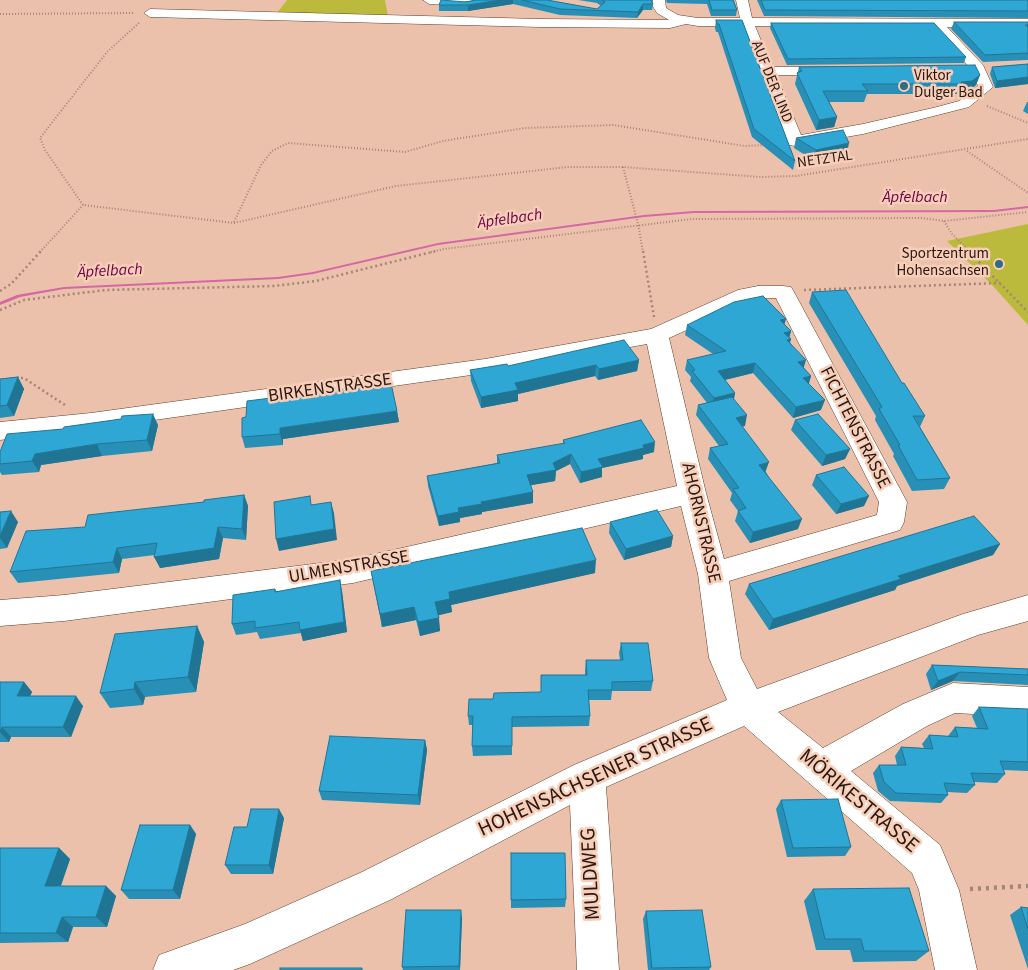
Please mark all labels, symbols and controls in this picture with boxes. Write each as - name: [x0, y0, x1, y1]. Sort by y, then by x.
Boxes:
- street label: AUF DER LIND: [746, 38, 796, 126]
- place label: Viktor Dulger Bad: [914, 68, 983, 103]
- marker: Viktor Dulger Bad: [898, 80, 910, 92]
- street label: NETZTAL: [796, 147, 854, 173]
- water label: Äpfelbach: [882, 188, 948, 208]
- water label: Äpfelbach: [476, 206, 544, 234]
- place label: Sportzentrum Hohensachsen: [897, 246, 989, 281]
- marker: Sportzentrum Hohensachsen: [993, 258, 1005, 270]
- water label: Äpfelbach: [77, 261, 143, 283]
- street label: FICHTENSTRASSE: [814, 364, 894, 492]
- street label: BIRKENSTRASSE: [267, 370, 393, 408]
- street label: AHORNSTRASSE: [676, 461, 724, 585]
- street label: ULMENSTRASSE: [287, 547, 411, 589]
- street label: HOHENSACHSENER STRASSE: [475, 713, 717, 843]
- street label: MÖRIKESTRASSE: [793, 745, 923, 859]
- street label: MULDWEG: [577, 827, 607, 921]

